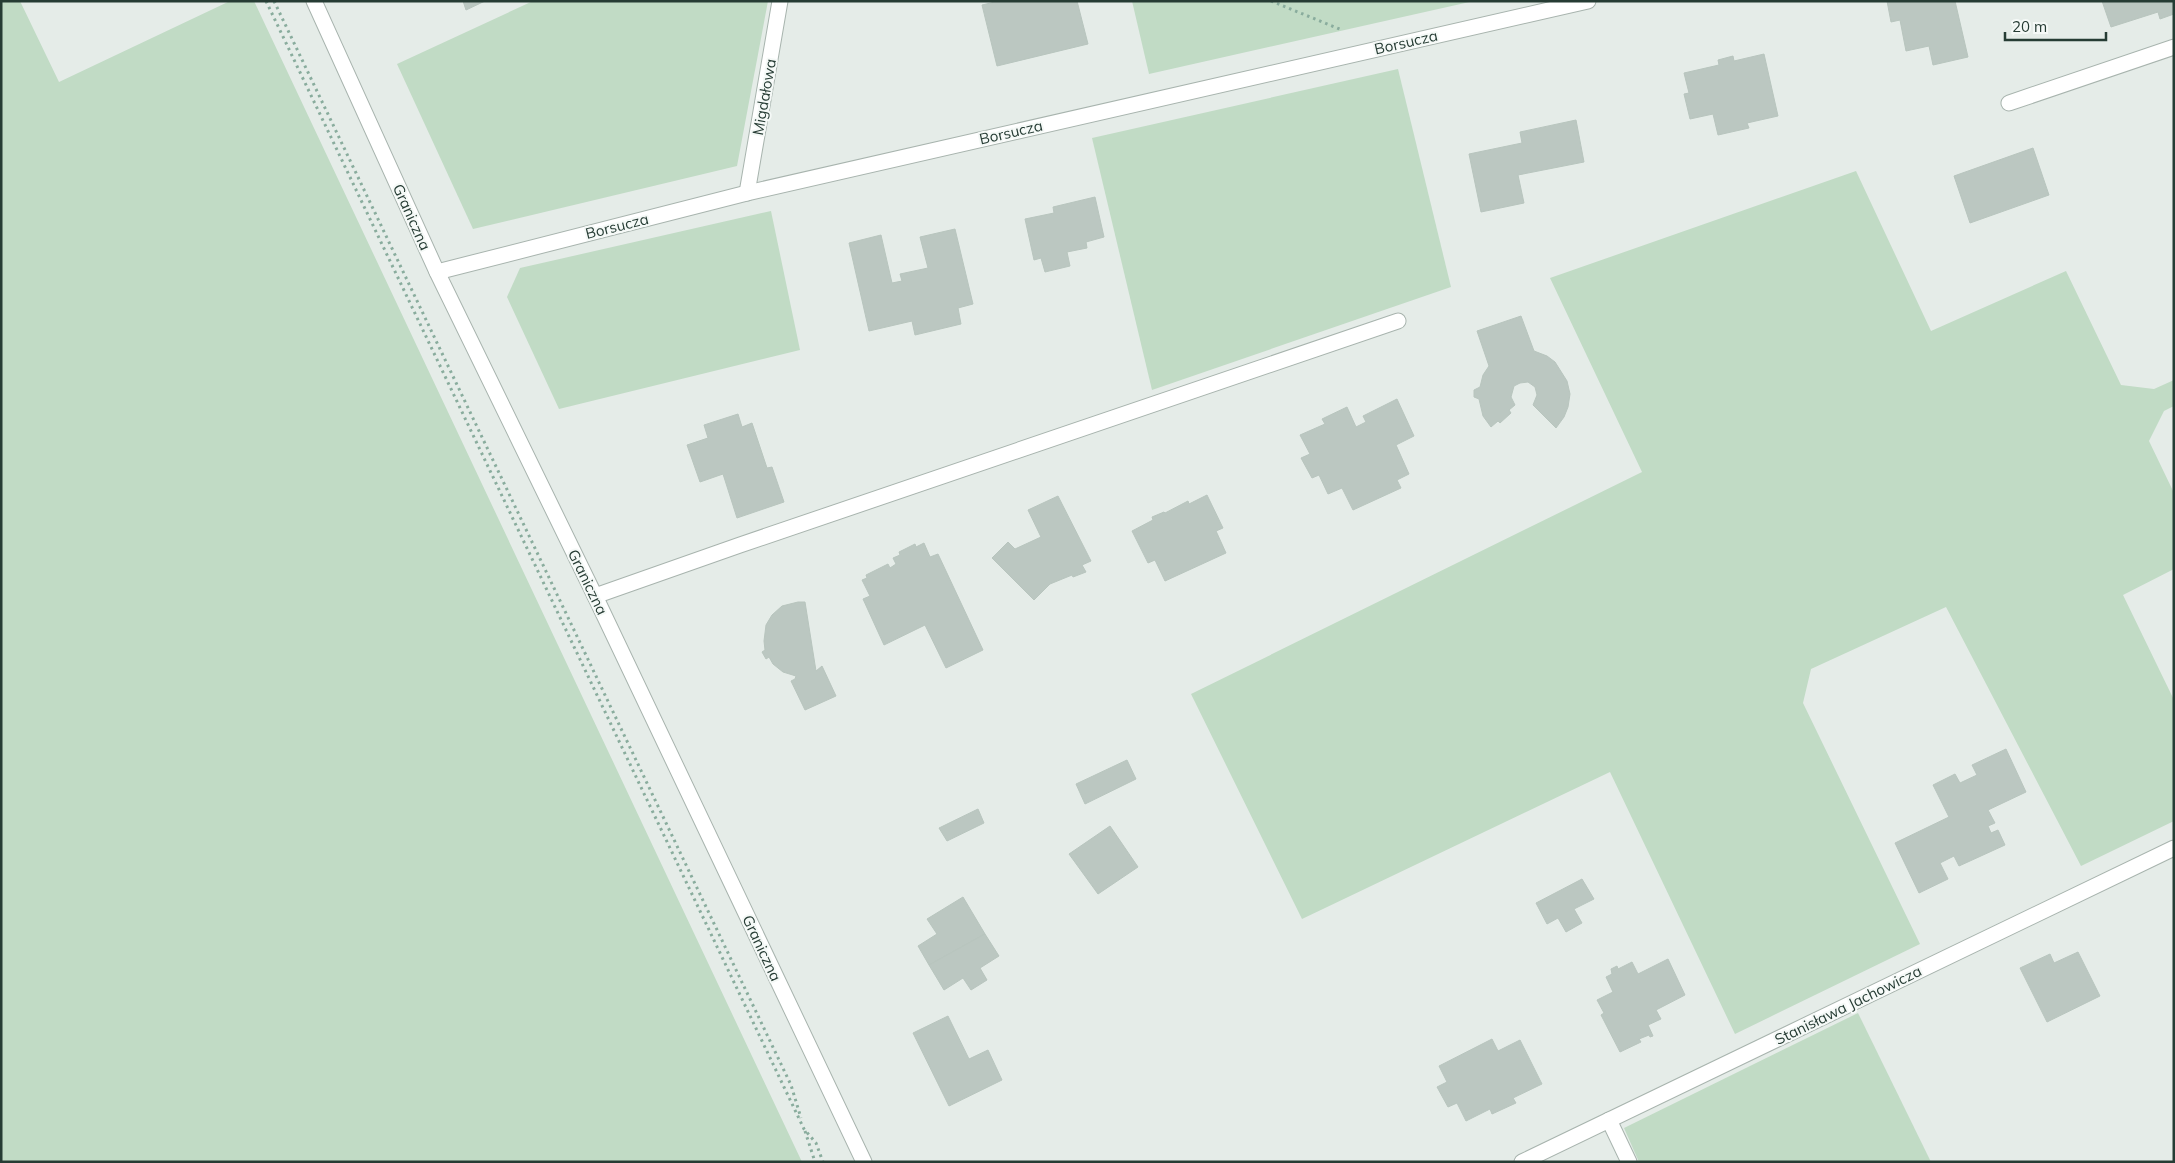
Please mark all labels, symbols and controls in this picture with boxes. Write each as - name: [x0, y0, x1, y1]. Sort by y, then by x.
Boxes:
- scale bar: [2005, 10, 2106, 42]
- text: 20 m: [2012, 17, 2047, 36]
- street label: Borsucza: [1373, 26, 1439, 58]
- street label: Migdałowa: [748, 57, 780, 137]
- street label: Borsucza: [978, 116, 1044, 148]
- street label: Graniczna: [389, 181, 435, 253]
- street label: Borsucza: [583, 209, 651, 243]
- street label: Graniczna: [564, 546, 612, 618]
- street label: Graniczna: [738, 912, 786, 984]
- street label: Stanisława Jachowicza: [1771, 961, 1925, 1049]

